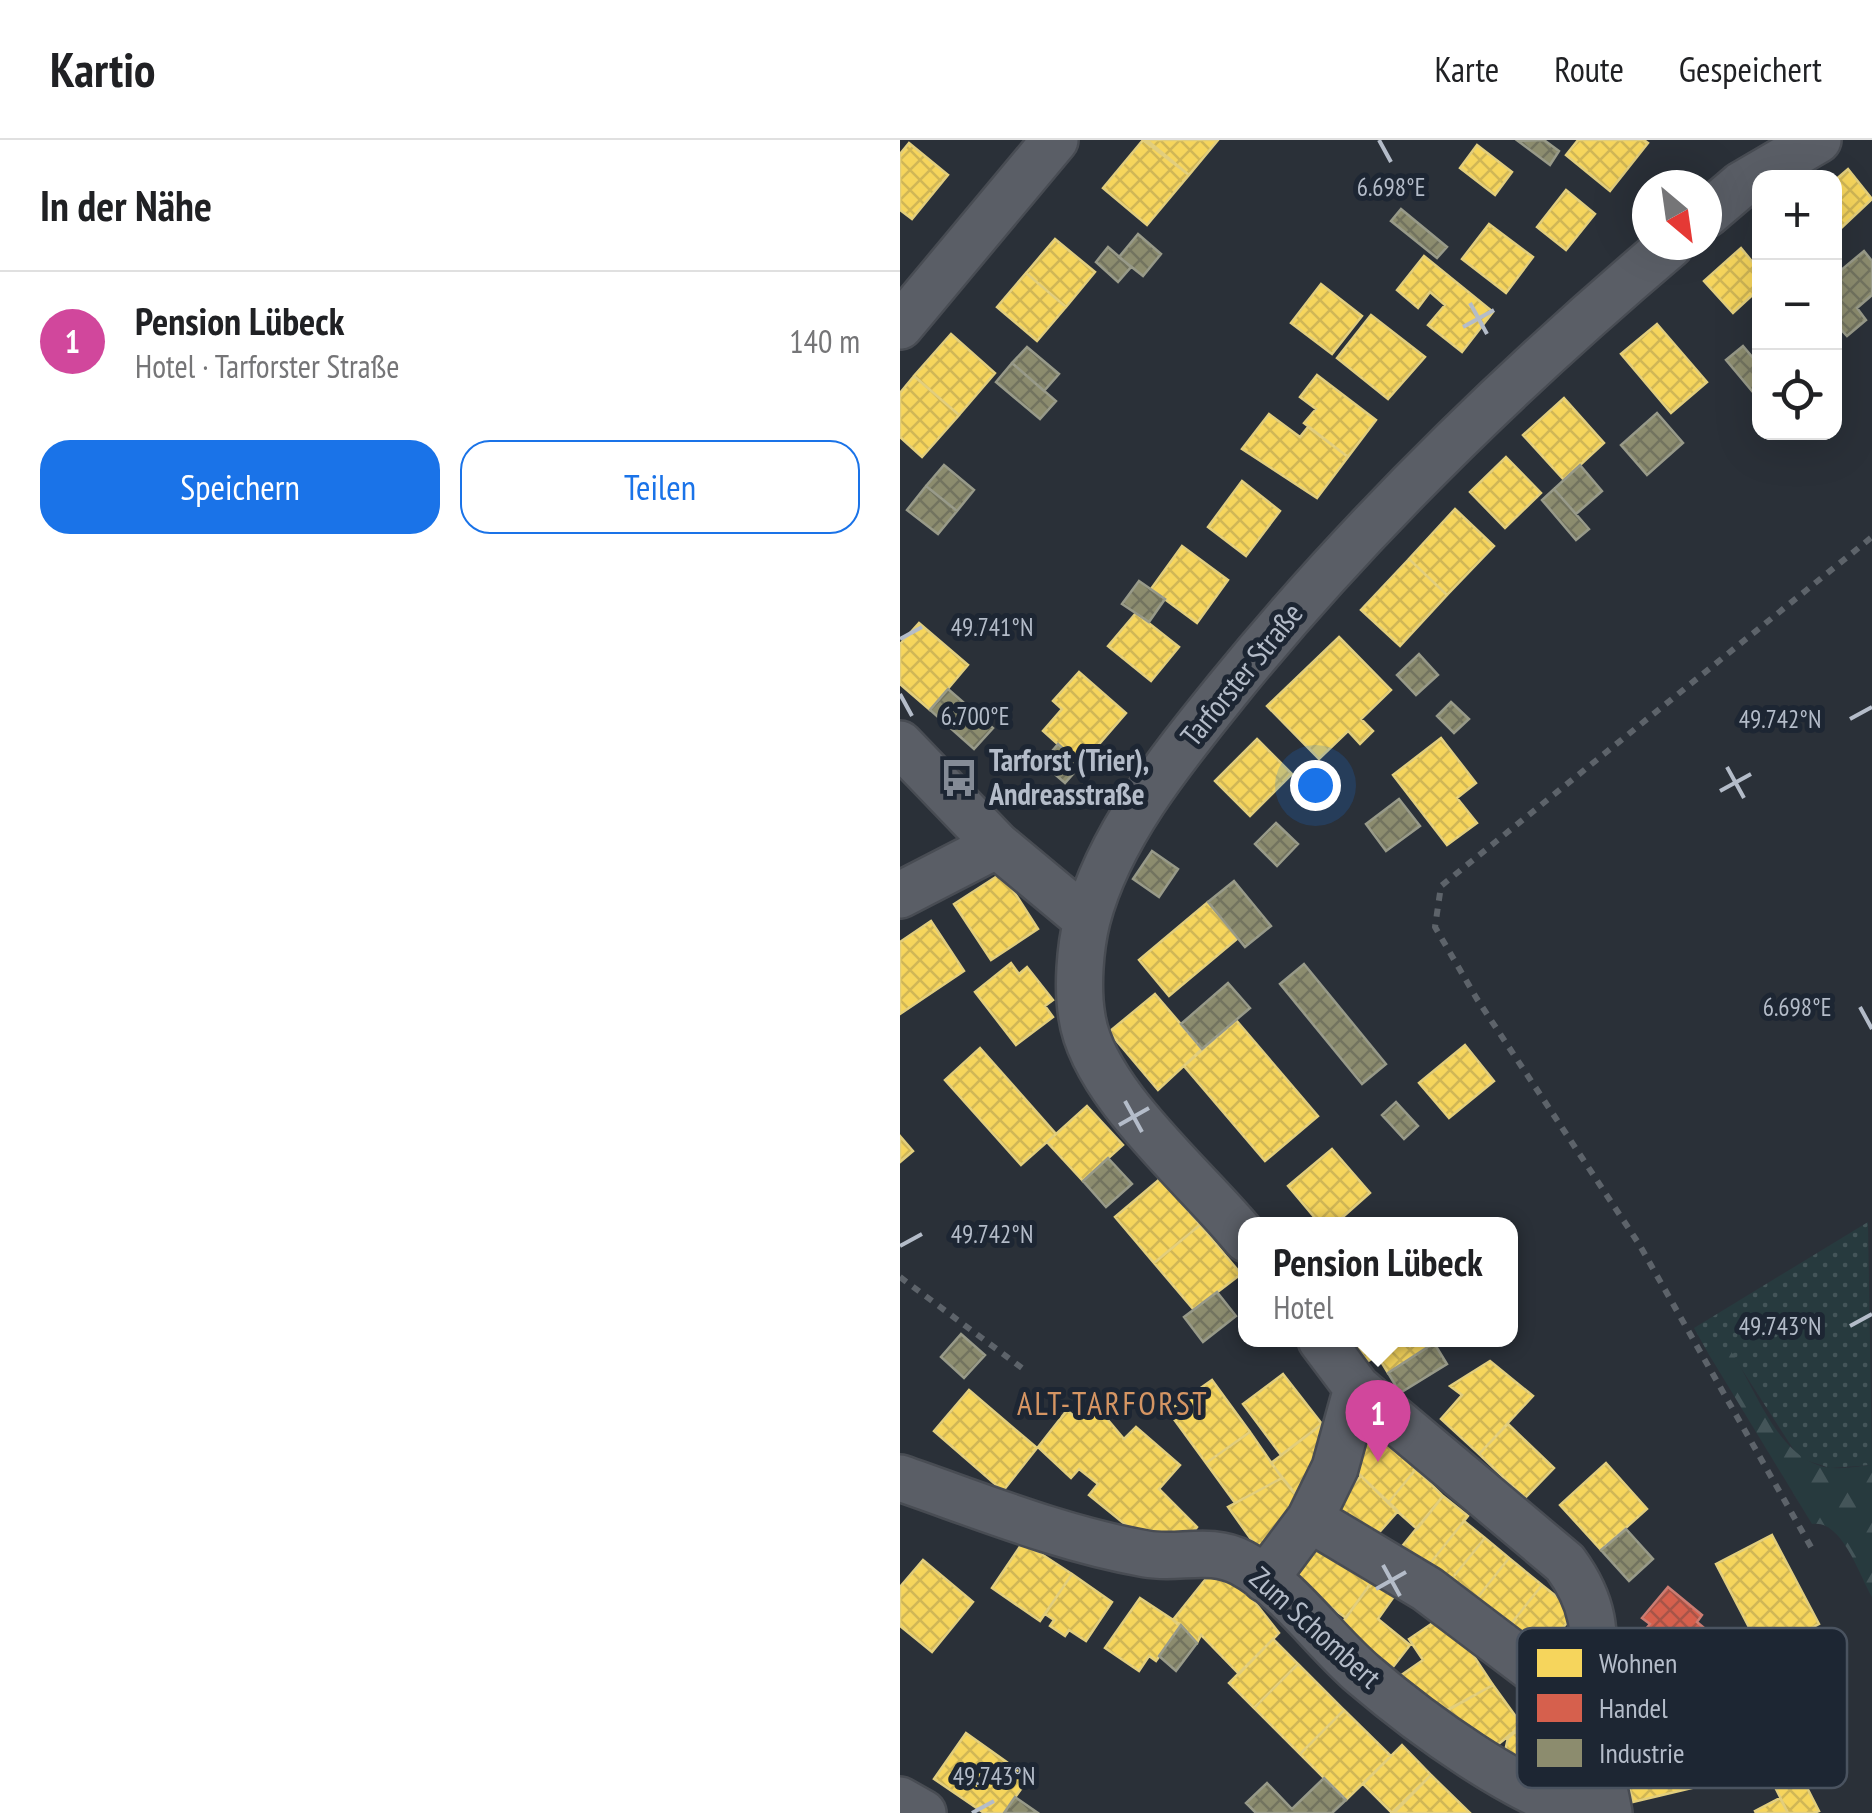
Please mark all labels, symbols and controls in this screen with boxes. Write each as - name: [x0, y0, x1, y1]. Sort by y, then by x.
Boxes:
- text: Kartio: [50, 38, 155, 100]
- text: Karte: [1435, 46, 1499, 92]
- text: Route: [1554, 46, 1624, 92]
- text: Gespeichert: [1679, 46, 1822, 92]
- north arrow: [1632, 170, 1722, 260]
- map controls: [1752, 170, 1842, 440]
- button: +: [1752, 170, 1842, 260]
- text: 6.698°E: [1357, 171, 1425, 203]
- text: In der Nähe: [40, 178, 212, 233]
- button: −: [1752, 260, 1842, 350]
- text: Pension Lübeck: [135, 296, 344, 345]
- text: 1: [65, 320, 80, 362]
- text: 140 m: [789, 320, 860, 362]
- text: Hotel · Tarforster Straße: [135, 345, 399, 387]
- button: locate: [1752, 350, 1842, 440]
- button: Speichern: [40, 440, 440, 534]
- button: Teilen: [460, 440, 860, 534]
- street label: Tarforster Straße: [1171, 594, 1310, 754]
- text: 49.741°N: [951, 611, 1033, 643]
- text: 6.700°E: [941, 700, 1009, 732]
- text: 49.742°N: [1739, 703, 1821, 735]
- place label: Tarforst (Trier), Andreasstraße: [988, 740, 1149, 813]
- bus stop icon: Tarforst (Trier), Andreasstraße: [938, 757, 980, 799]
- your location: [1290, 760, 1341, 811]
- text: 6.698°E: [1763, 991, 1831, 1023]
- popup: [1238, 1217, 1518, 1347]
- text: 49.742°N: [951, 1218, 1033, 1250]
- text: Pension Lübeck: [1273, 1237, 1483, 1286]
- text: Hotel: [1273, 1286, 1334, 1328]
- text: 49.743°N: [1739, 1310, 1821, 1342]
- pin: 1: [1346, 1380, 1410, 1462]
- district label: ALT-TARFORST: [1017, 1382, 1209, 1424]
- street label: Zum Schombert: [1242, 1558, 1390, 1697]
- legend: [1517, 1628, 1847, 1788]
- text: Wohnen: [1599, 1644, 1677, 1681]
- text: Handel: [1599, 1689, 1668, 1726]
- text: Industrie: [1599, 1734, 1685, 1771]
- text: 49.743°N: [953, 1760, 1035, 1792]

